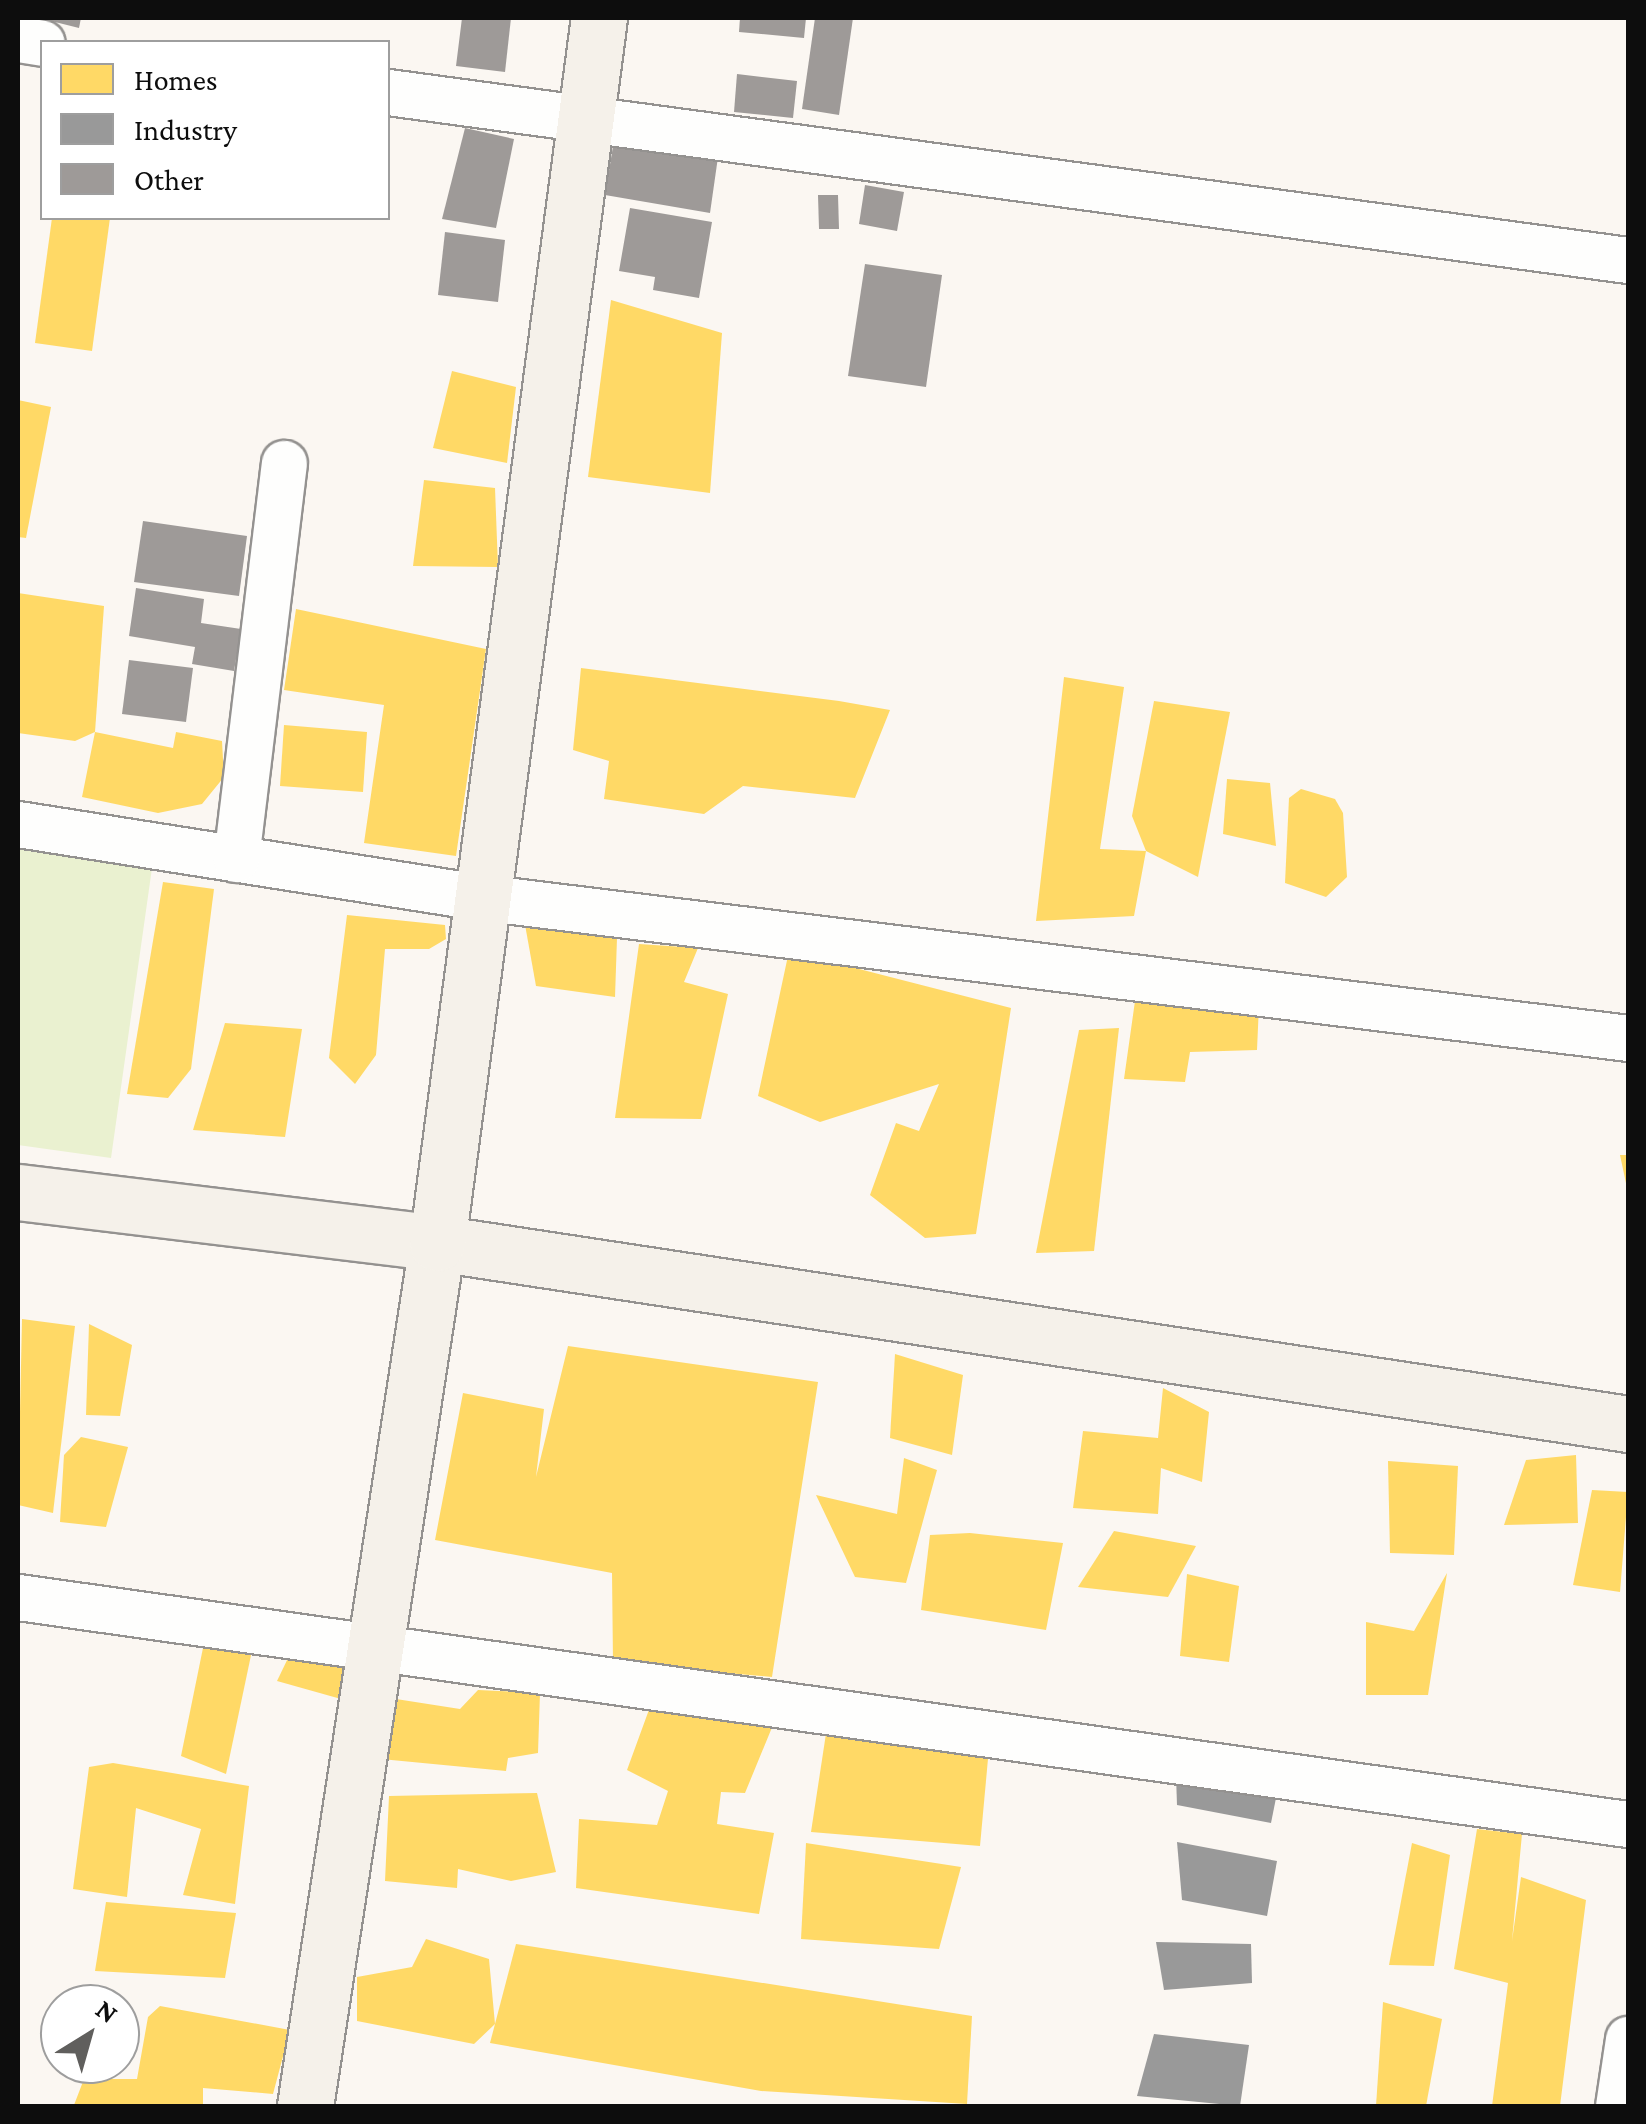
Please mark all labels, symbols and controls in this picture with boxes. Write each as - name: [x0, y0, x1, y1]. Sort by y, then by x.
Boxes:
- legend: [40, 40, 390, 220]
- text: Homes: [134, 63, 218, 96]
- text: Industry: [134, 113, 237, 146]
- text: Other: [134, 163, 204, 196]
- north arrow: [40, 1984, 140, 2084]
- text: N: [90, 1993, 124, 2029]

